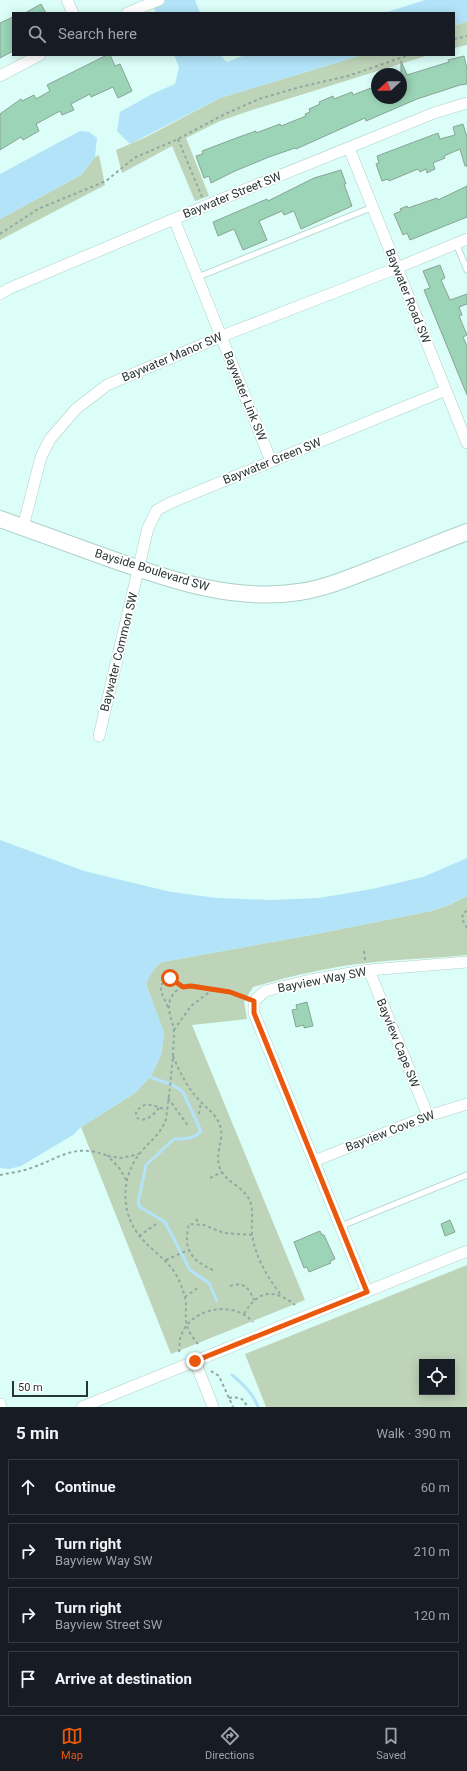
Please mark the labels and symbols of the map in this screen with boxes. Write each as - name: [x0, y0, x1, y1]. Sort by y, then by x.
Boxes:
- north arrow: [371, 68, 407, 104]
- street label: Baywater Street SW: [181, 169, 284, 221]
- street label: Baywater Road SW: [383, 247, 433, 346]
- street label: Baywater Manor SW: [120, 329, 225, 384]
- street label: Baywater Link SW: [221, 349, 269, 443]
- street label: Baywater Green SW: [221, 435, 323, 487]
- street label: Bayside Boulevard SW: [93, 546, 211, 594]
- street label: Baywater Common SW: [97, 591, 141, 713]
- street label: Bayview Way SW: [276, 964, 368, 995]
- route start: [161, 969, 179, 987]
- street label: Bayview Cape SW: [374, 996, 422, 1090]
- street label: Bayview Cove SW: [344, 1107, 437, 1154]
- route end: [186, 1352, 204, 1370]
- scale bar: [12, 1379, 88, 1398]

